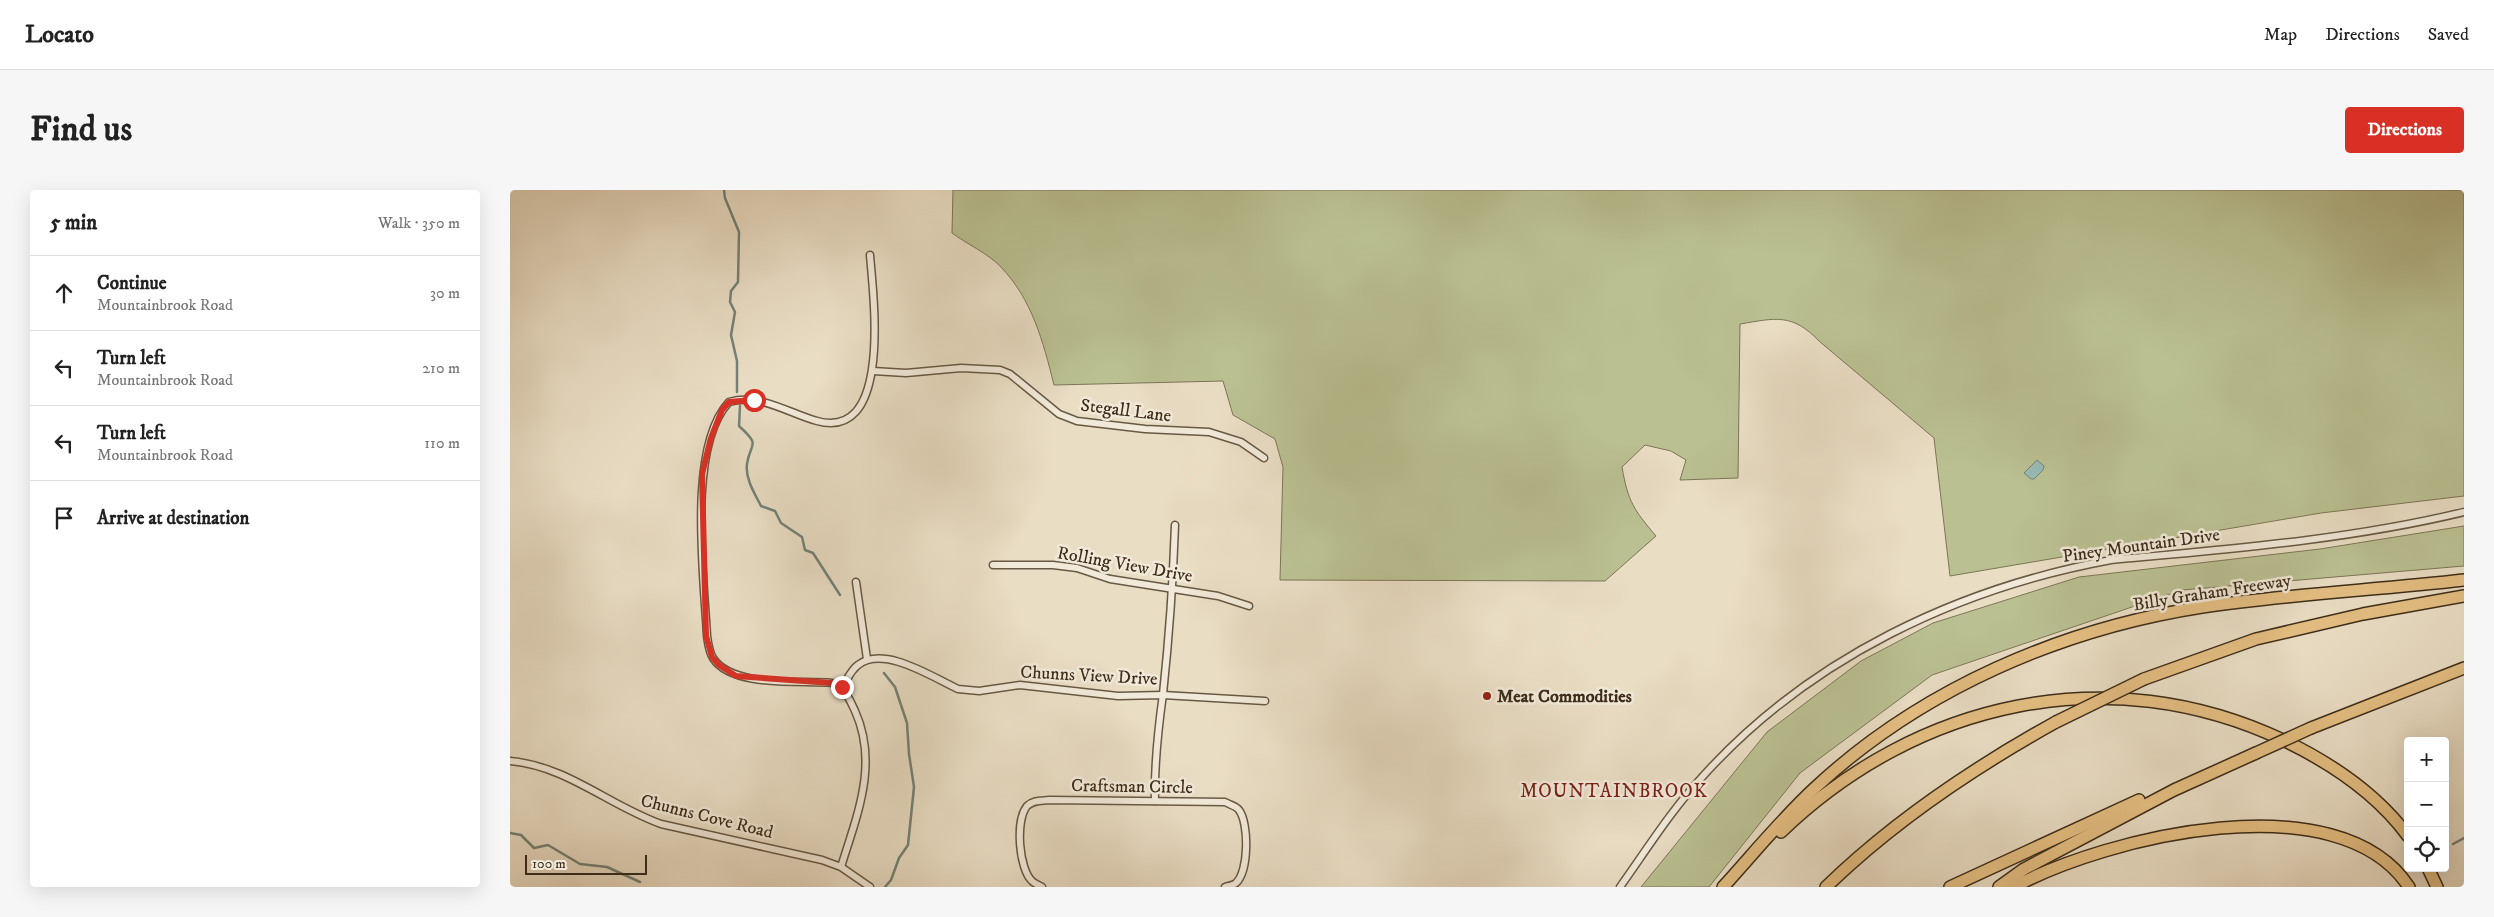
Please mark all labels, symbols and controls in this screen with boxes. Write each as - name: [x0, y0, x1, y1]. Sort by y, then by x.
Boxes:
- text: Locato: [25, 20, 94, 50]
- text: Map: [2264, 24, 2297, 46]
- text: Directions: [2325, 24, 2400, 46]
- text: Saved: [2428, 24, 2469, 46]
- button: Directions: [2345, 107, 2464, 153]
- text: Find us: [30, 108, 132, 152]
- text: 5 min: [50, 210, 97, 236]
- text: Walk · 350 m: [378, 213, 460, 233]
- text: Continue: [97, 272, 167, 295]
- icon: ahead: [50, 279, 78, 307]
- text: 30 m: [430, 283, 460, 303]
- text: Mountainbrook Road: [97, 295, 233, 315]
- text: Turn left: [97, 347, 166, 370]
- icon: left: [50, 354, 78, 382]
- text: 210 m: [422, 358, 460, 378]
- text: Mountainbrook Road: [97, 370, 233, 390]
- route start: [743, 389, 766, 412]
- street label: Stegall Lane: [1079, 395, 1172, 427]
- text: Turn left: [97, 422, 166, 445]
- icon: left: [50, 429, 78, 457]
- text: 110 m: [424, 433, 460, 453]
- text: Mountainbrook Road: [97, 445, 233, 465]
- icon: arrive: [50, 504, 78, 532]
- text: Arrive at destination: [97, 507, 249, 530]
- street label: Piney Mountain Drive: [2061, 524, 2221, 568]
- street label: Rolling View Drive: [1056, 542, 1194, 588]
- street label: Billy Graham Freeway: [2132, 570, 2293, 616]
- street label: Chunns View Drive: [1020, 661, 1158, 691]
- route end: [831, 676, 854, 699]
- place label: Meat Commodities: [1497, 686, 1632, 708]
- marker: Meat Commodities: [1481, 690, 1493, 702]
- map controls: [2404, 737, 2449, 872]
- button: +: [2404, 737, 2449, 782]
- street label: Craftsman Circle: [1071, 775, 1193, 799]
- district label: MOUNTAINBROOK: [1520, 780, 1708, 803]
- button: −: [2404, 782, 2449, 827]
- street label: Chunns Cove Road: [638, 790, 775, 844]
- button: locate: [2404, 827, 2449, 872]
- scale bar: [525, 852, 648, 875]
- text: 100 m: [532, 855, 566, 873]

